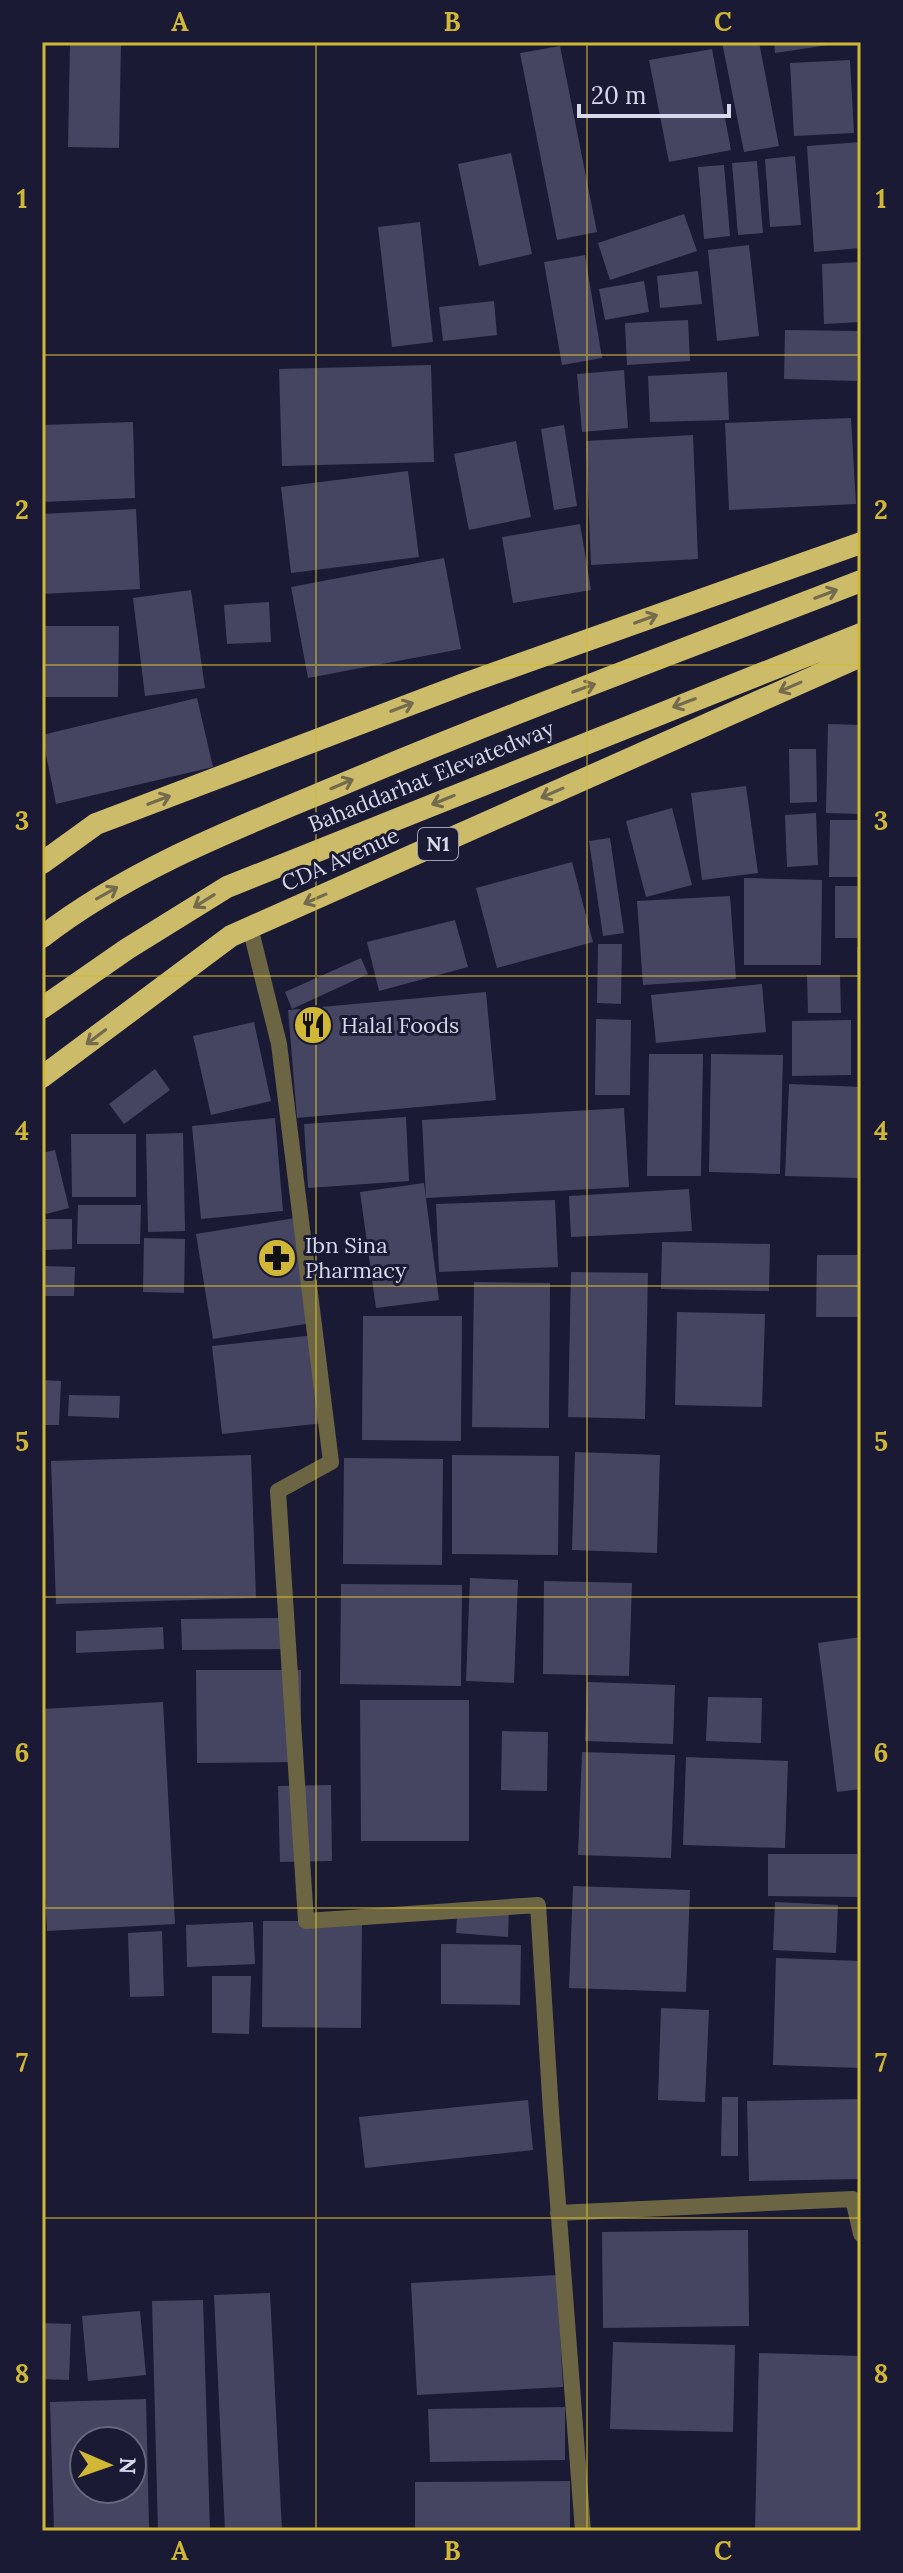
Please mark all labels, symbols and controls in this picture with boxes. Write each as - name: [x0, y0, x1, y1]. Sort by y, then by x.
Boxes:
- text: A: [171, 5, 189, 38]
- text: B: [443, 5, 461, 38]
- text: C: [714, 5, 732, 38]
- scale bar: [579, 68, 729, 118]
- text: 20 m: [591, 80, 647, 111]
- text: 1: [17, 182, 27, 215]
- text: 1: [876, 182, 886, 215]
- text: 2: [15, 493, 29, 526]
- text: 2: [874, 493, 888, 526]
- one-way arrow: [813, 586, 838, 600]
- one-way arrow: [634, 611, 658, 625]
- one-way arrow: [571, 680, 596, 694]
- one-way arrow: [778, 681, 803, 696]
- one-way arrow: [672, 697, 697, 711]
- one-way arrow: [389, 699, 414, 713]
- street label: Bahaddarhat Elevatedway: [304, 714, 558, 838]
- one-way arrow: [329, 776, 354, 790]
- one-way arrow: [540, 786, 564, 801]
- one-way arrow: [146, 792, 171, 806]
- one-way arrow: [431, 794, 456, 808]
- text: 3: [15, 804, 29, 837]
- text: 3: [874, 804, 888, 837]
- street label: CDA Avenue: [277, 821, 403, 897]
- road number: N1: [418, 828, 458, 860]
- one-way arrow: [94, 885, 118, 901]
- one-way arrow: [303, 892, 327, 907]
- one-way arrow: [193, 894, 216, 910]
- restaurant icon: Halal Foods: [292, 1004, 334, 1046]
- place label: Halal Foods: [341, 1011, 459, 1039]
- one-way arrow: [86, 1028, 107, 1045]
- text: 4: [15, 1114, 29, 1147]
- text: 4: [874, 1114, 888, 1147]
- place label: Ibn Sina Pharmacy: [305, 1231, 407, 1284]
- pharmacy icon: Ibn Sina Pharmacy: [256, 1237, 298, 1279]
- text: 5: [15, 1425, 29, 1458]
- text: 5: [874, 1425, 888, 1458]
- text: 6: [15, 1736, 29, 1769]
- text: 6: [874, 1736, 888, 1769]
- text: 7: [16, 2046, 28, 2079]
- text: 7: [875, 2046, 887, 2079]
- text: 8: [15, 2357, 29, 2390]
- text: 8: [874, 2357, 888, 2390]
- north arrow: [68, 2425, 148, 2505]
- text: N: [114, 2457, 142, 2475]
- text: A: [171, 2534, 189, 2567]
- text: B: [443, 2534, 461, 2567]
- text: C: [714, 2534, 732, 2567]

